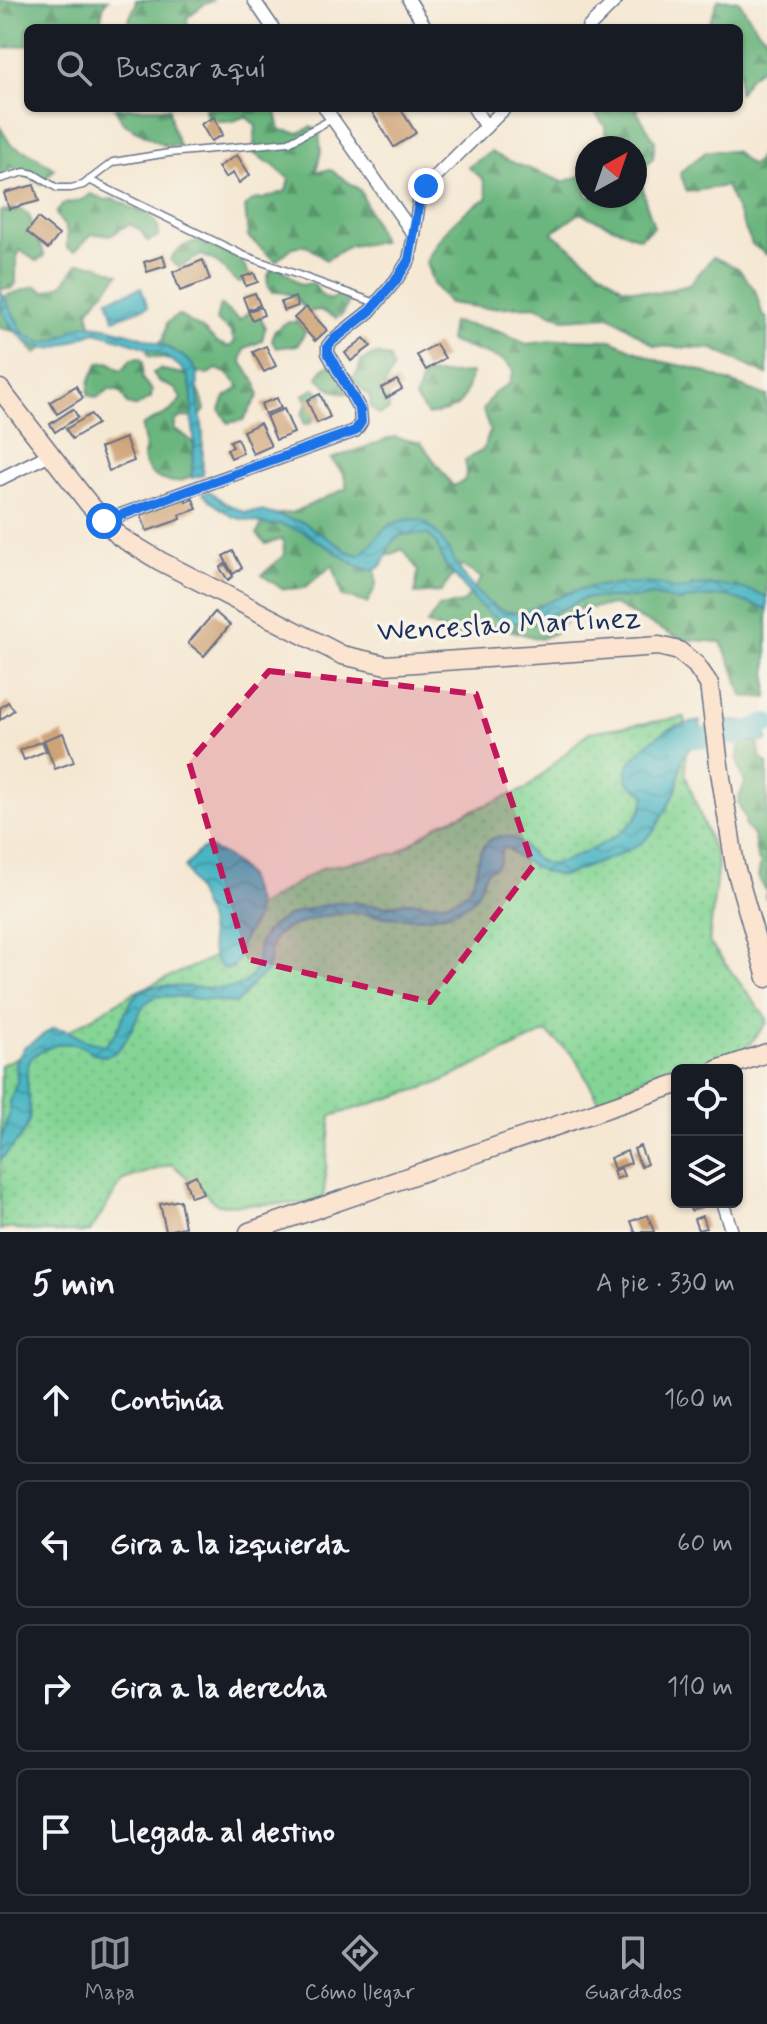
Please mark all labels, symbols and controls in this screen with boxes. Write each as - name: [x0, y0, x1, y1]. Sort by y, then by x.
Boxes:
- search box: [24, 24, 743, 112]
- icon: search: [52, 46, 96, 90]
- text: Buscar aquí: [116, 49, 267, 88]
- north arrow: [575, 136, 647, 208]
- route end: [408, 168, 444, 204]
- route start: [86, 503, 122, 539]
- street label: Wenceslao Martínez: [376, 599, 642, 651]
- map controls: [671, 1064, 743, 1208]
- button: locate: [671, 1064, 743, 1136]
- button: layers: [671, 1136, 743, 1208]
- text: 5 min: [32, 1262, 115, 1307]
- text: A pie · 330 m: [596, 1267, 735, 1301]
- icon: ahead: [34, 1378, 78, 1422]
- text: Continúa: [110, 1381, 224, 1420]
- text: 160 m: [664, 1383, 733, 1417]
- icon: left: [34, 1522, 78, 1566]
- text: Gira a la izquierda: [110, 1525, 349, 1564]
- text: 60 m: [677, 1527, 733, 1561]
- icon: right: [34, 1666, 78, 1710]
- text: Gira a la derecha: [110, 1669, 328, 1708]
- text: 110 m: [667, 1671, 733, 1705]
- icon: arrive: [34, 1810, 78, 1854]
- text: Llegada al destino: [110, 1813, 335, 1852]
- tab: Mapa: [85, 1931, 135, 2007]
- tab: Cómo llegar: [305, 1931, 415, 2007]
- tab: Guardados: [584, 1931, 682, 2007]

